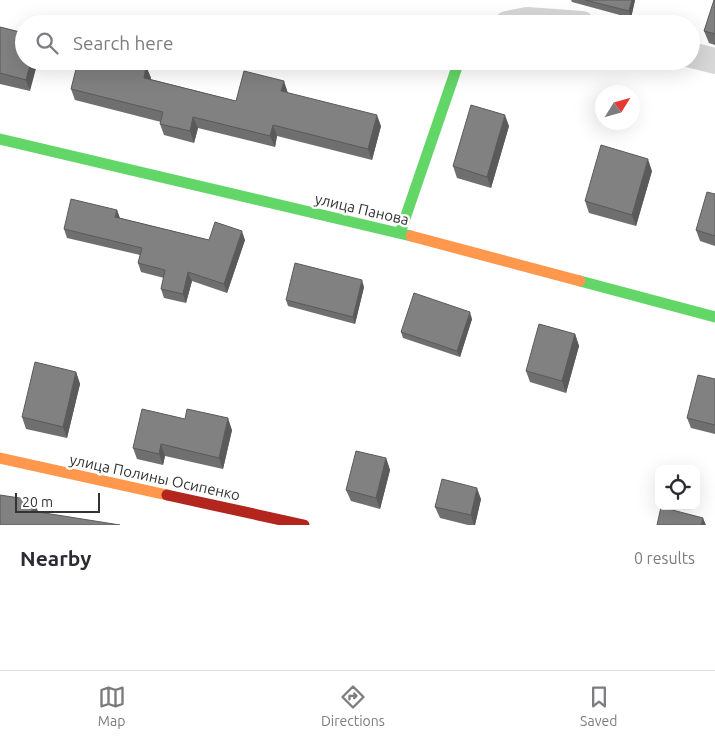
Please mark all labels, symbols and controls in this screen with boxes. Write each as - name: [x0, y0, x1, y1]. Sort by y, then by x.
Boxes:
- search box: [15, 15, 700, 70]
- icon: search: [33, 29, 61, 57]
- text: Search here: [73, 32, 173, 54]
- north arrow: [595, 85, 640, 130]
- street label: улица Панова: [313, 190, 411, 228]
- street label: улица Полины Осипенко: [68, 451, 242, 503]
- map controls: [655, 465, 700, 510]
- button: locate: [655, 465, 700, 510]
- scale bar: [15, 490, 100, 513]
- text: 20 m: [22, 494, 53, 510]
- text: Nearby: [20, 546, 91, 570]
- text: 0 results: [634, 549, 695, 567]
- tab: Map: [98, 683, 126, 729]
- tab: Directions: [321, 683, 385, 729]
- tab: Saved: [580, 683, 617, 729]

